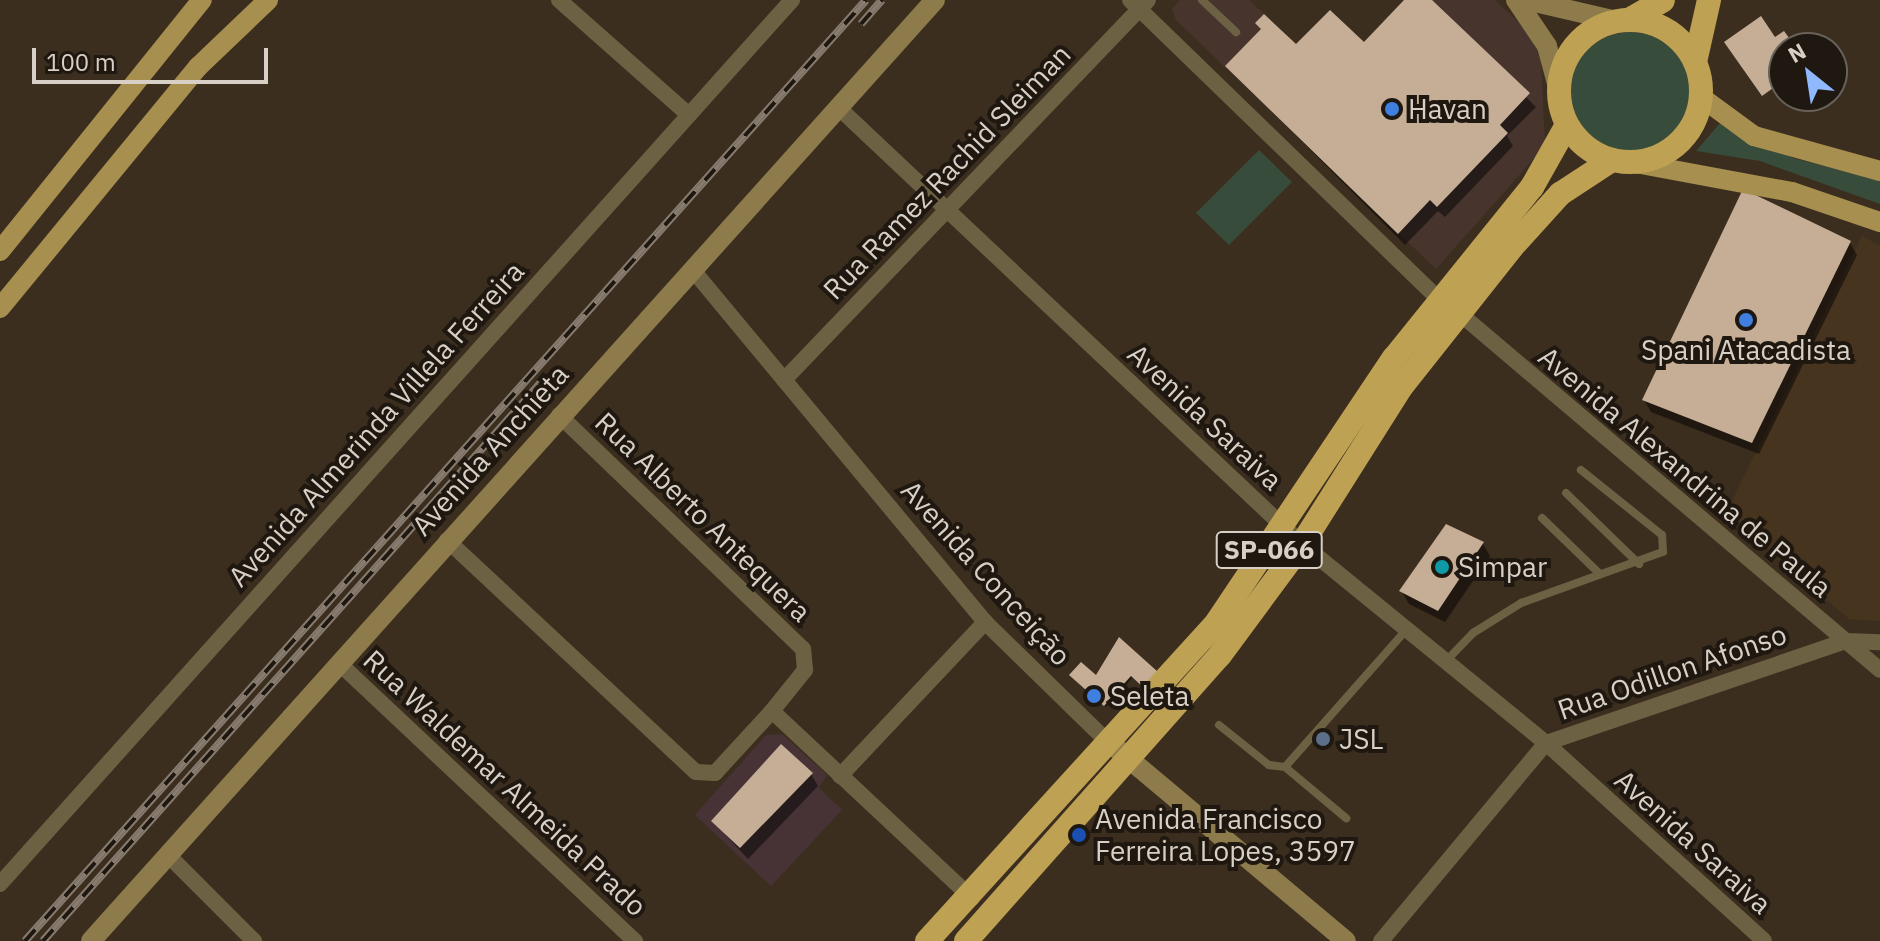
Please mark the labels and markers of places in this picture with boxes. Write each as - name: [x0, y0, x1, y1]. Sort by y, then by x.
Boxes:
- place label: Havan: [1408, 92, 1487, 126]
- marker: Havan: [1383, 100, 1401, 118]
- marker: Spani Atacadista: [1737, 311, 1755, 329]
- place label: Spani Atacadista: [1641, 333, 1851, 367]
- place label: Simpar: [1458, 550, 1547, 584]
- marker: Simpar: [1433, 558, 1451, 576]
- place label: Seleta: [1110, 679, 1189, 713]
- marker: Seleta: [1085, 687, 1103, 705]
- place label: JSL: [1339, 722, 1384, 756]
- marker: JSL: [1314, 730, 1332, 748]
- place label: Avenida Francisco Ferreira Lopes, 3597: [1095, 802, 1356, 868]
- marker: Avenida Francisco Ferreira Lopes, 3597: [1070, 826, 1088, 844]

